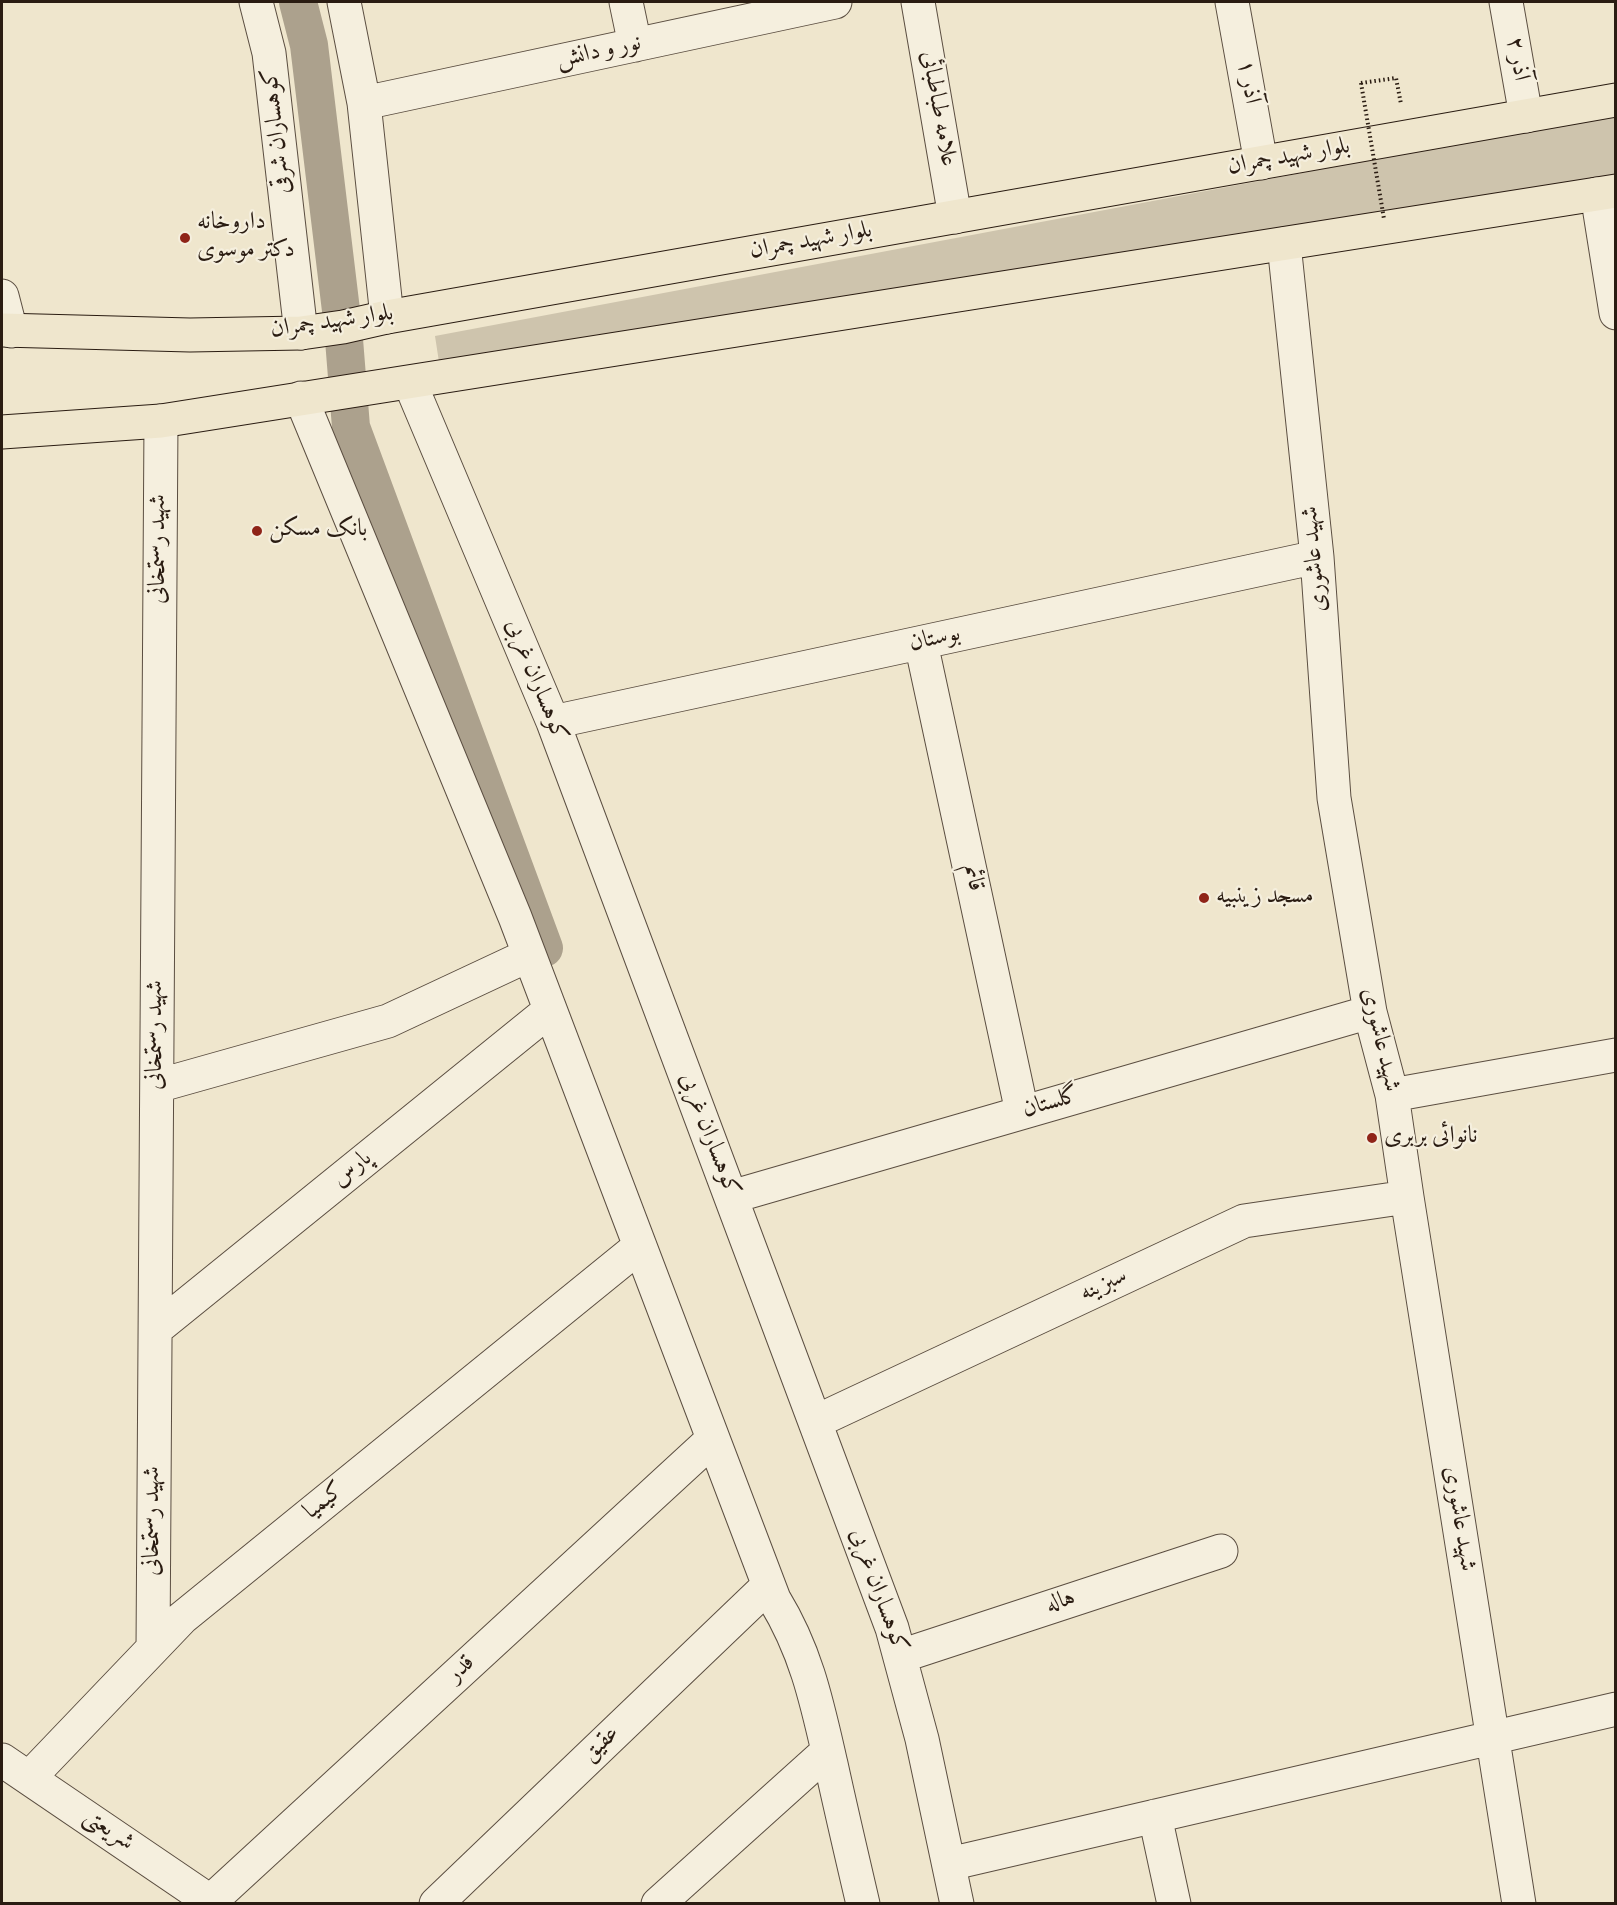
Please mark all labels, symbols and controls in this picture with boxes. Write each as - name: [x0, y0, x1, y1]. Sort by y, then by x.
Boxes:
- street label: نور و دانش: [554, 30, 644, 76]
- street label: آذر ۲: [1498, 35, 1534, 83]
- street label: علامه طباطبائی: [913, 49, 961, 169]
- street label: آذر ۱: [1229, 58, 1265, 106]
- street label: کوهساران شرقی: [257, 67, 299, 195]
- street label: بلوار شهید چمران: [1226, 133, 1352, 183]
- place label: داروخانه دکتر موسوی: [197, 210, 295, 266]
- street label: بلوار شهید چمران: [748, 217, 874, 267]
- marker: داروخانه دکتر موسوی: [178, 231, 192, 245]
- street label: بلوار شهید چمران: [269, 300, 395, 346]
- street label: شهید رستمخانی: [146, 494, 174, 604]
- street label: شهید عاشوری: [1297, 505, 1335, 613]
- place label: بانک مسکن: [269, 517, 367, 545]
- marker: بانک مسکن: [250, 524, 264, 538]
- street label: کوهساران غربی: [497, 615, 573, 747]
- street label: بوستان: [907, 621, 963, 659]
- street label: قائم: [955, 862, 989, 894]
- place label: مسجد زینبیه: [1216, 884, 1314, 912]
- marker: مسجد زینبیه: [1197, 891, 1211, 905]
- street label: شهید رستمخانی: [143, 980, 171, 1090]
- street label: شهید عاشوری: [1353, 985, 1405, 1095]
- street label: کوهساران غربی: [671, 1069, 745, 1201]
- street label: گلستان: [1019, 1082, 1083, 1126]
- place label: نانوائی بربری: [1384, 1124, 1478, 1152]
- marker: نانوائی بربری: [1365, 1131, 1379, 1145]
- street label: پارس: [327, 1145, 379, 1195]
- street label: سبزینه: [1076, 1263, 1132, 1309]
- street label: شهید عاشوری: [1435, 1464, 1481, 1574]
- street label: شهید رستمخانی: [140, 1466, 168, 1576]
- street label: کیمیا: [299, 1477, 351, 1527]
- street label: کوهساران غربی: [841, 1525, 913, 1657]
- street label: هاله: [1043, 1585, 1079, 1621]
- street label: قدر: [442, 1650, 482, 1690]
- street label: عقیق: [577, 1720, 627, 1770]
- street label: شریعتی: [77, 1804, 139, 1858]

